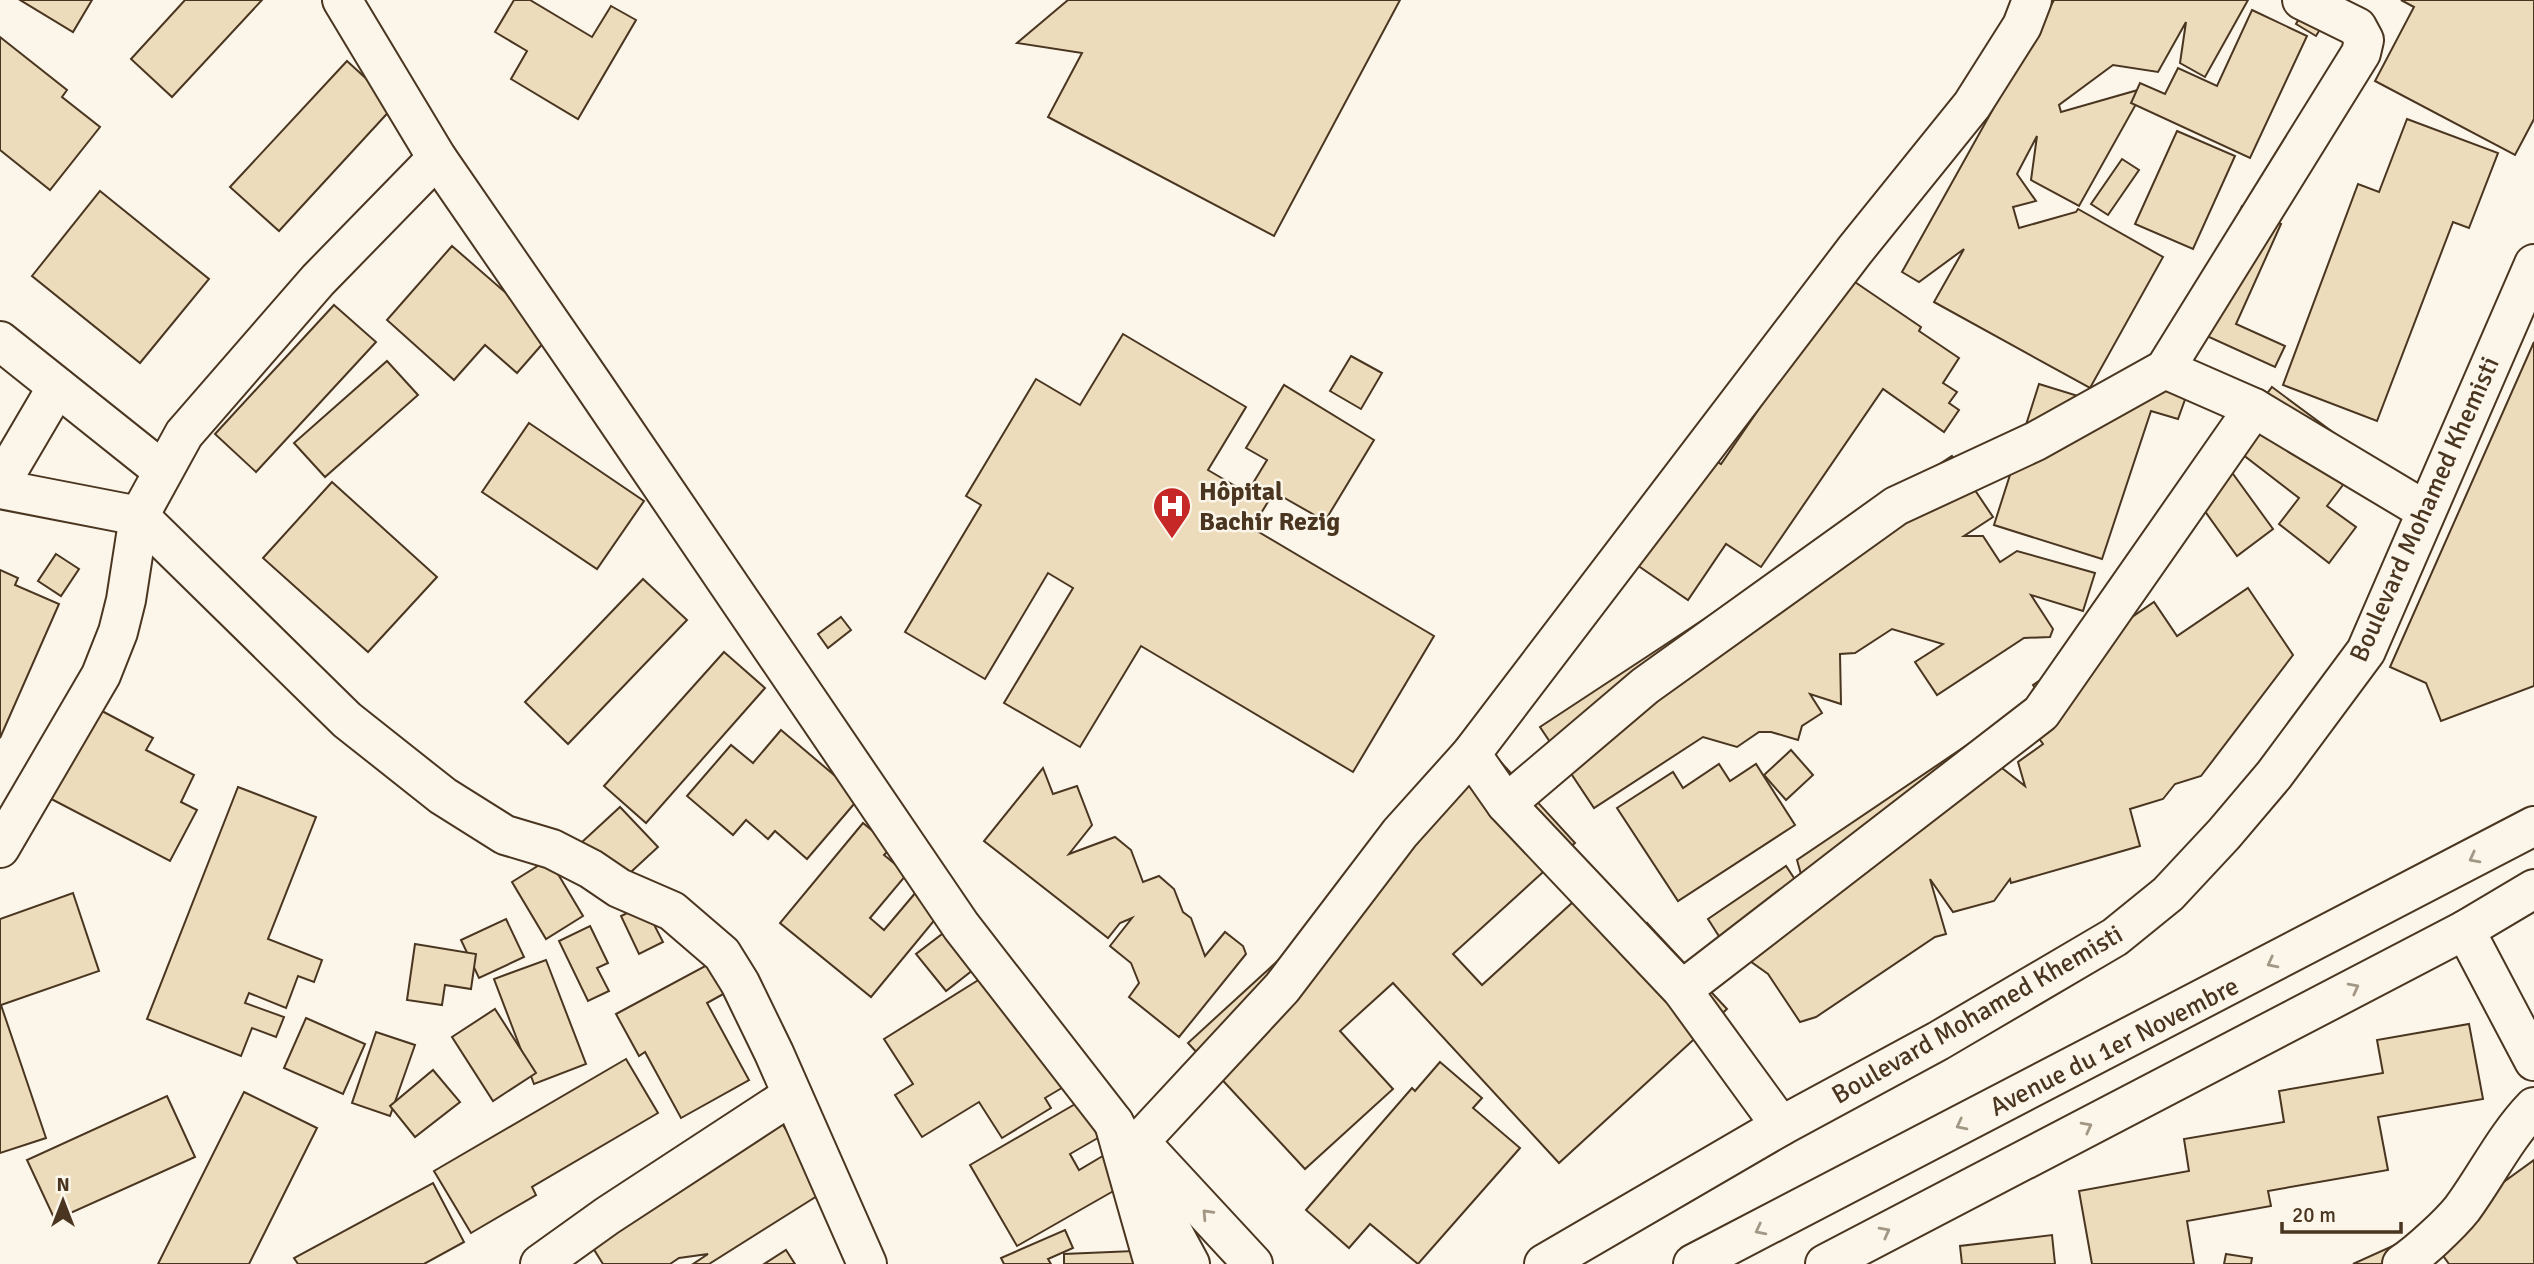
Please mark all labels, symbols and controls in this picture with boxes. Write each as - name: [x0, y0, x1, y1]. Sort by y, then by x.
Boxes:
- street label: Boulevard Mohamed Khemisti: [2343, 352, 2507, 667]
- place label: Hôpital Bachir Rezig: [1199, 476, 1340, 538]
- hospital icon: Hôpital Bachir Rezig: [1151, 485, 1193, 540]
- one-way arrow: [2469, 850, 2481, 863]
- street label: Boulevard Mohamed Khemisti: [1826, 918, 2129, 1111]
- one-way arrow: [2267, 955, 2279, 969]
- street label: Avenue du 1er Novembre: [1985, 970, 2244, 1124]
- one-way arrow: [2347, 982, 2359, 996]
- one-way arrow: [1956, 1116, 1969, 1130]
- one-way arrow: [2080, 1122, 2092, 1135]
- north arrow: [28, 1166, 98, 1236]
- text: N: [56, 1173, 70, 1197]
- scale bar: [2282, 1190, 2401, 1234]
- text: 20 m: [2292, 1202, 2336, 1228]
- one-way arrow: [1202, 1209, 1215, 1222]
- one-way arrow: [1754, 1221, 1767, 1235]
- one-way arrow: [1878, 1227, 1891, 1241]

